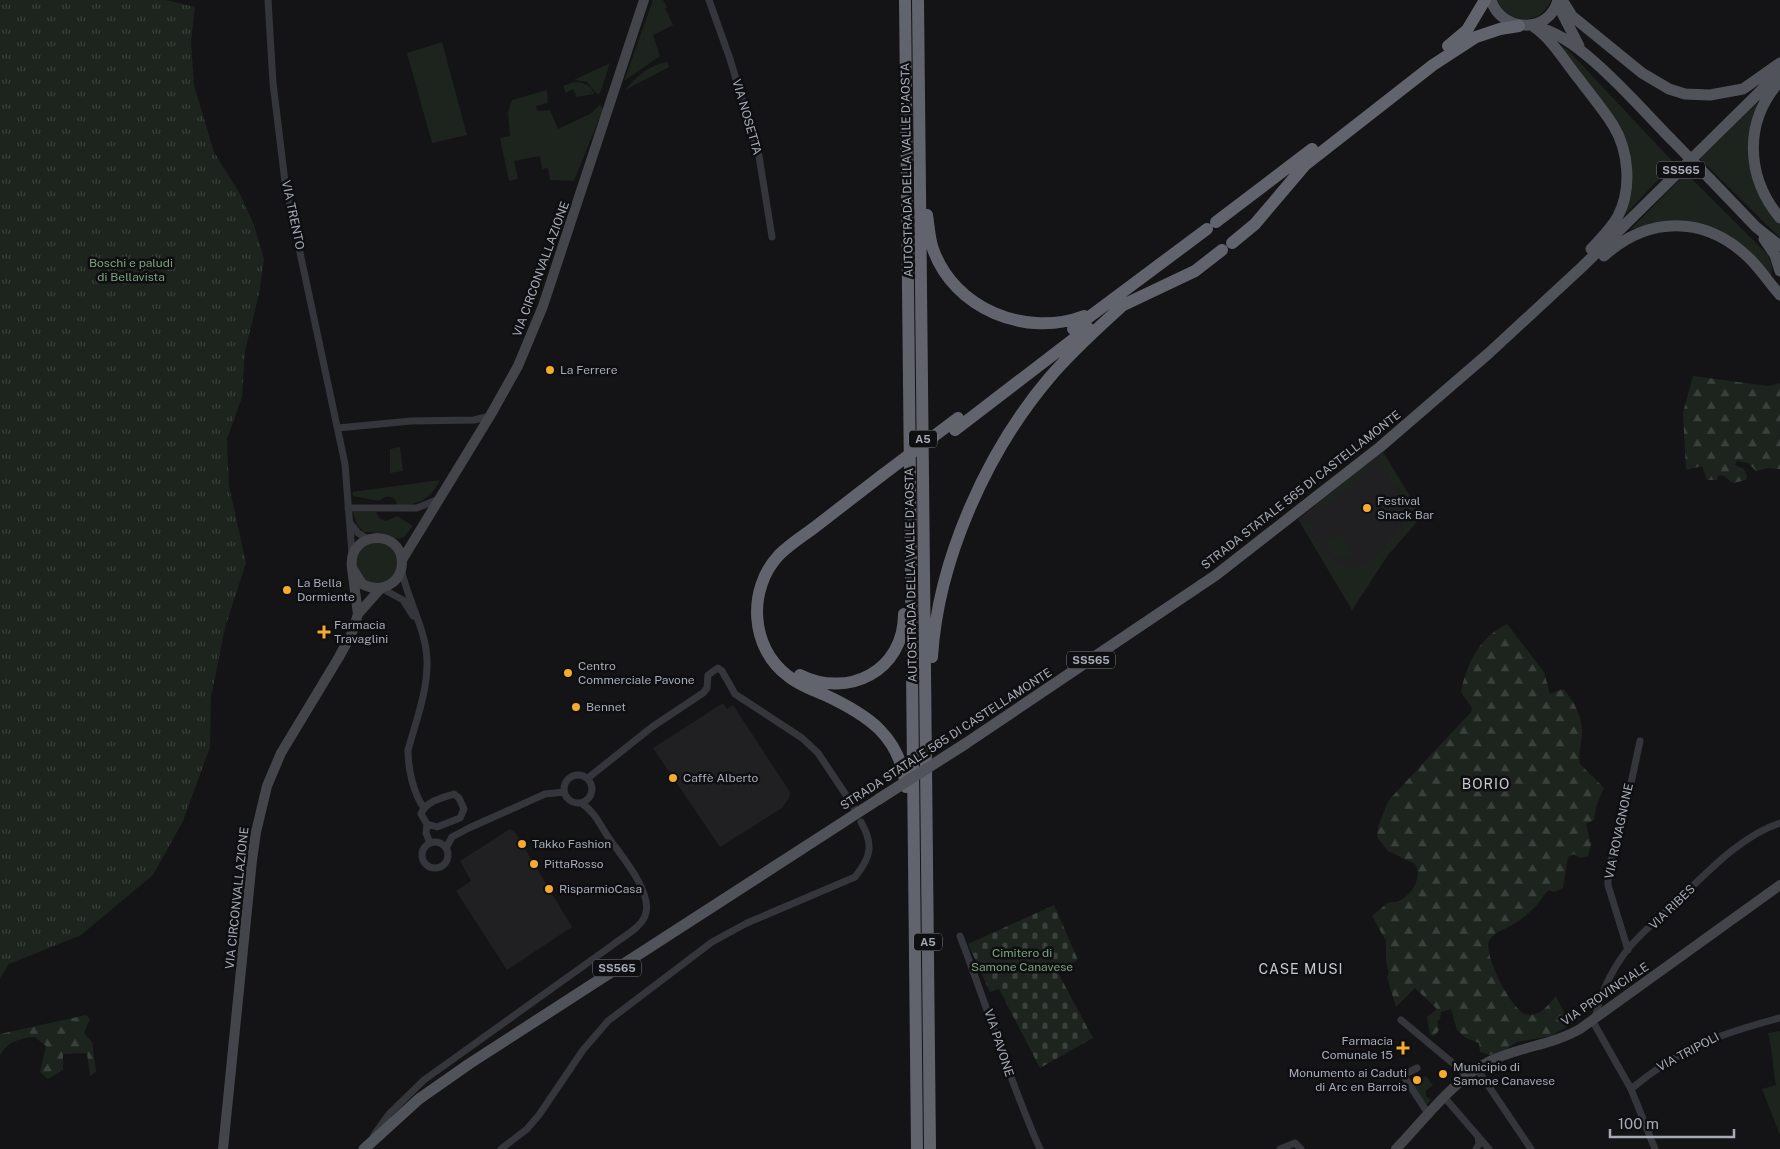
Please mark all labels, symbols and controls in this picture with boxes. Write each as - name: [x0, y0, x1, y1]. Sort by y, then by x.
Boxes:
- street label: AUTOSTRADA DELLA VALLE D'AOSTA: [898, 62, 916, 277]
- street label: VIA NOSETTA: [729, 77, 765, 157]
- road number: SS565: [1657, 162, 1705, 178]
- street label: VIA TRENTO: [279, 179, 307, 251]
- street label: VIA CIRCONVALLAZIONE: [510, 199, 572, 339]
- park label: Boschi e paludi di Bellavista: [89, 256, 173, 284]
- place label: La Ferrere: [560, 363, 618, 377]
- marker: La Ferrere: [544, 364, 556, 376]
- street label: STRADA STATALE 565 DI CASTELLAMONTE: [1198, 408, 1404, 572]
- road number: A5: [909, 430, 937, 448]
- street label: AUTOSTRADA DELLA VALLE D'AOSTA: [902, 467, 920, 682]
- place label: Festival Snack Bar: [1377, 494, 1434, 522]
- marker: Festival Snack Bar: [1361, 502, 1373, 514]
- place label: La Bella Dormiente: [297, 576, 355, 604]
- marker: La Bella Dormiente: [281, 584, 293, 596]
- place label: Farmacia Travaglini: [334, 618, 388, 646]
- marker: Farmacia Travaglini: [318, 626, 330, 638]
- road number: SS565: [1067, 652, 1115, 668]
- place label: Centro Commerciale Pavone: [578, 659, 695, 687]
- street label: STRADA STATALE 565 DI CASTELLAMONTE: [838, 665, 1054, 813]
- marker: Centro Commerciale Pavone: [562, 667, 574, 679]
- place label: Bennet: [586, 700, 626, 714]
- marker: Bennet: [570, 701, 582, 713]
- place label: Caffè Alberto: [683, 771, 758, 785]
- marker: Caffè Alberto: [667, 772, 679, 784]
- district label: BORIO: [1462, 776, 1510, 792]
- street label: VIA ROVAGNONE: [1602, 782, 1636, 880]
- street label: VIA CIRCONVALLAZIONE: [223, 826, 251, 970]
- place label: Takko Fashion: [532, 837, 611, 851]
- marker: Takko Fashion: [516, 838, 528, 850]
- place label: PittaRosso: [544, 857, 604, 871]
- marker: PittaRosso: [528, 858, 540, 870]
- place label: RisparmioCasa: [559, 882, 642, 896]
- street label: VIA RIBES: [1646, 882, 1698, 932]
- marker: RisparmioCasa: [543, 883, 555, 895]
- road number: A5: [914, 934, 942, 950]
- park label: Cimitero di Samone Canavese: [971, 946, 1073, 974]
- road number: SS565: [593, 960, 641, 976]
- street label: VIA PROVINCIALE: [1559, 960, 1651, 1028]
- district label: CASE MUSI: [1258, 961, 1344, 977]
- street label: VIA PAVONE: [982, 1007, 1016, 1079]
- street label: VIA TRIPOLI: [1655, 1030, 1721, 1074]
- place label: Farmacia Comunale 15: [1321, 1034, 1393, 1062]
- marker: Farmacia Comunale 15: [1397, 1042, 1409, 1054]
- place label: Municipio di Samone Canavese: [1453, 1060, 1555, 1088]
- place label: Monumento ai Caduti di Arc en Barrois: [1289, 1066, 1407, 1094]
- marker: Municipio di Samone Canavese: [1437, 1068, 1449, 1080]
- marker: Monumento ai Caduti di Arc en Barrois: [1411, 1074, 1423, 1086]
- scale bar: [1610, 1106, 1734, 1138]
- text: 100 m: [1618, 1115, 1659, 1132]

